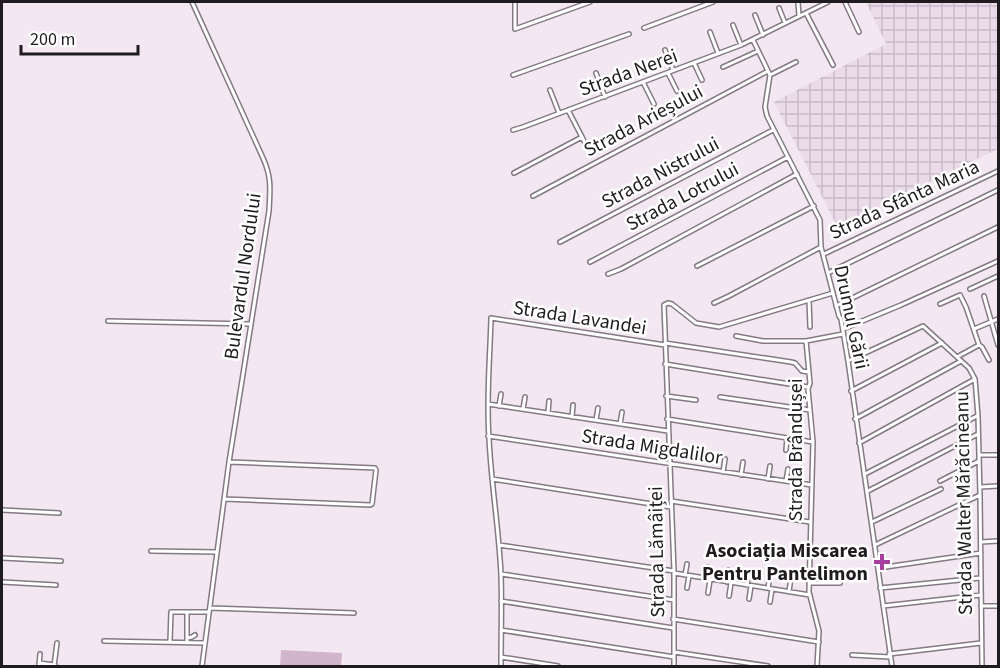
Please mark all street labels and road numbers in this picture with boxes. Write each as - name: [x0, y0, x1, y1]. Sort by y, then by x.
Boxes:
- street label: Strada Nerei: [575, 42, 682, 104]
- street label: Strada Arieșului: [579, 78, 708, 164]
- street label: Strada Nistrului: [596, 130, 724, 216]
- street label: Strada Sfânta Maria: [825, 153, 984, 247]
- street label: Strada Lotrului: [621, 155, 744, 238]
- street label: Bulevardul Nordului: [217, 191, 269, 361]
- street label: Drumul Gării: [826, 263, 876, 372]
- street label: Strada Lavandei: [511, 294, 648, 342]
- street label: Strada Brândușei: [782, 378, 810, 522]
- street label: Strada Walter Mărăcineanu: [948, 391, 980, 615]
- street label: Strada Migdalilor: [580, 422, 724, 472]
- street label: Strada Lămâiței: [642, 486, 672, 618]

